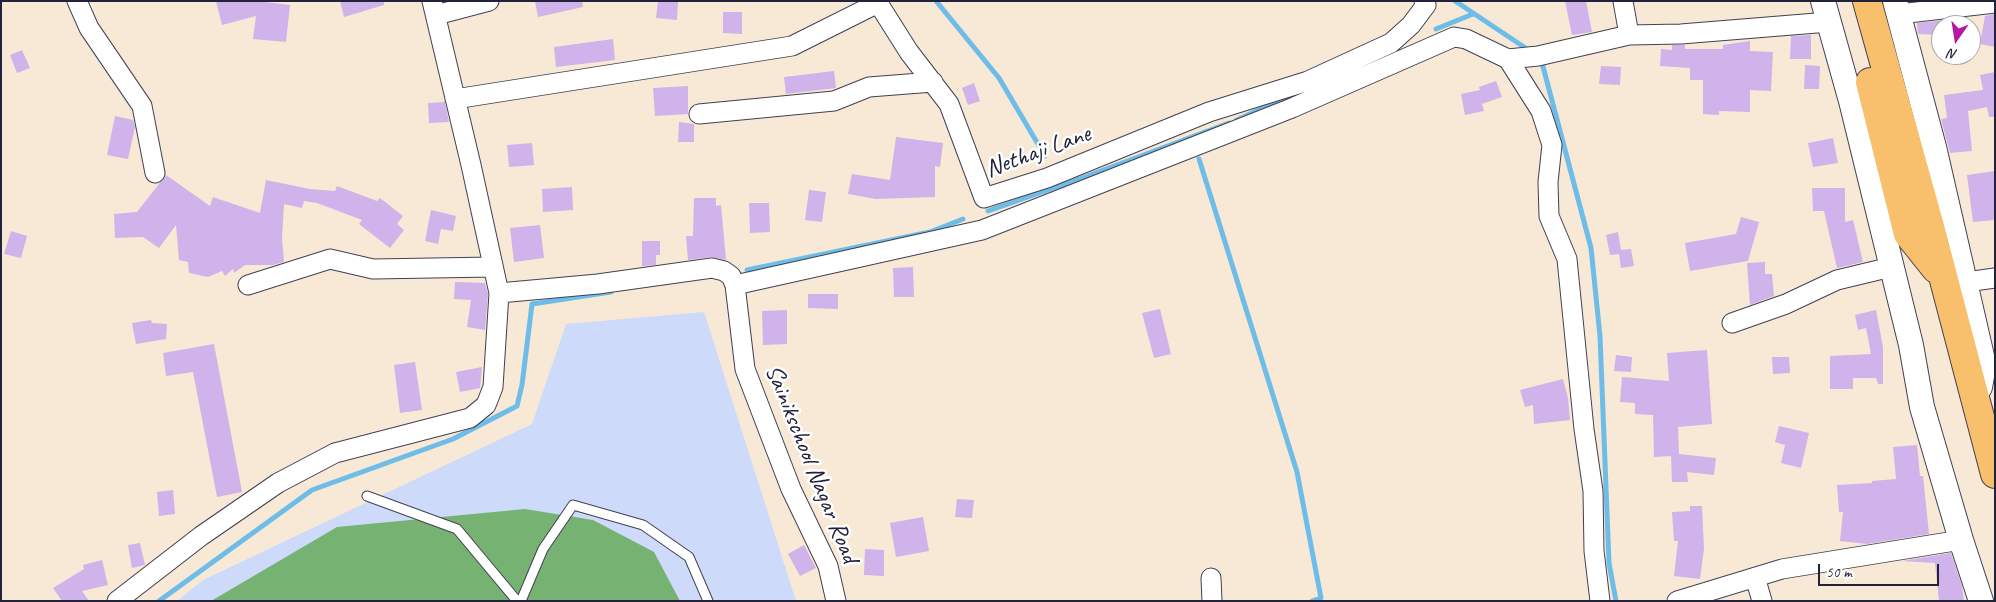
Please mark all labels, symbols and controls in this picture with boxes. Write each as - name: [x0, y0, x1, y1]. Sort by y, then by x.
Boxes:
- north arrow: [1931, 15, 1981, 65]
- text: N: [1947, 45, 1959, 63]
- street label: Nethaji Lane: [981, 119, 1095, 185]
- street label: Sainikschool Nagar Road: [758, 361, 864, 567]
- scale bar: [1821, 554, 1942, 586]
- text: 50 m: [1826, 563, 1852, 582]

